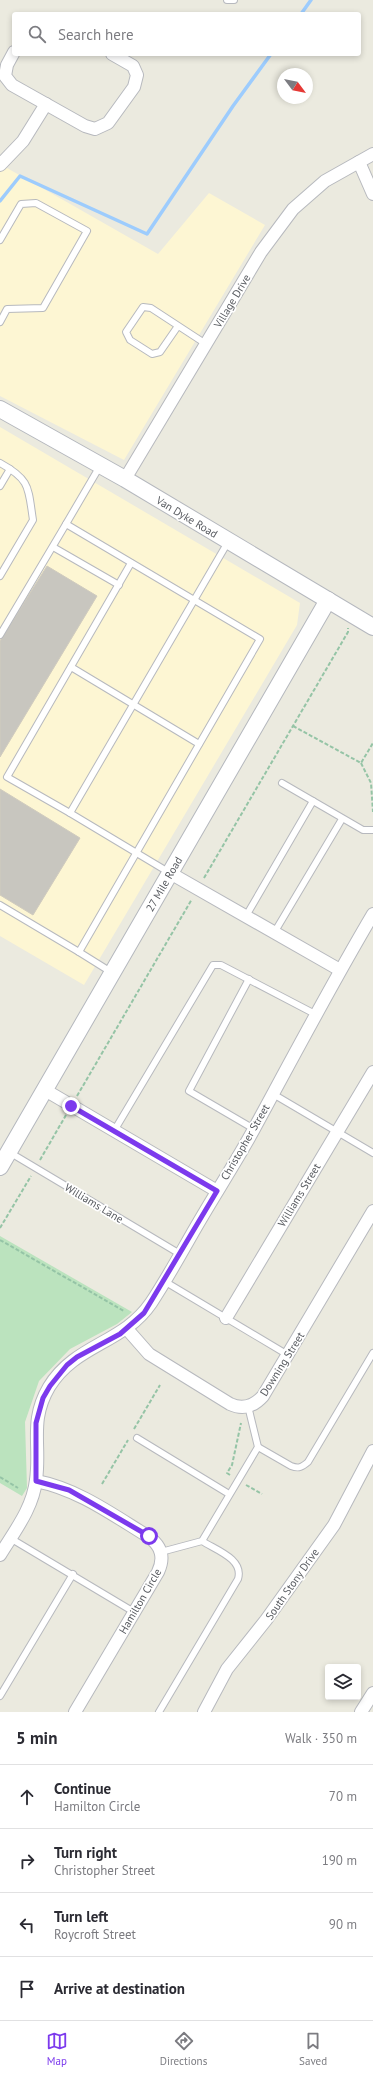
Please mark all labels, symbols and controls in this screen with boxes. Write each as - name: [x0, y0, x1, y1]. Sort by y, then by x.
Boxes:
- search box: [12, 12, 361, 56]
- icon: search: [26, 23, 48, 45]
- text: Search here: [58, 25, 134, 44]
- north arrow: [277, 68, 313, 104]
- street label: Village Drive: [210, 271, 254, 331]
- street label: Van Dyke Road: [153, 493, 220, 541]
- street label: 27 Mile Road: [143, 854, 185, 914]
- route end: [62, 1097, 80, 1115]
- street label: Christopher Street: [218, 1101, 273, 1183]
- street label: Williams Street: [275, 1161, 324, 1229]
- street label: Williams Lane: [62, 1180, 126, 1226]
- street label: Downing Street: [257, 1329, 307, 1399]
- route start: [140, 1527, 158, 1545]
- street label: South Stony Drive: [262, 1545, 322, 1622]
- street label: Hamilton Circle: [116, 1565, 165, 1636]
- map controls: [325, 1664, 361, 1700]
- button: layers: [325, 1664, 361, 1700]
- text: 5 min: [16, 1727, 57, 1749]
- text: Walk · 350 m: [285, 1730, 357, 1747]
- text: Continue: [54, 1779, 111, 1798]
- icon: ahead: [16, 1786, 38, 1808]
- text: 70 m: [329, 1788, 357, 1805]
- text: Hamilton Circle: [54, 1798, 140, 1815]
- text: Turn right: [54, 1843, 117, 1862]
- icon: right: [16, 1850, 38, 1872]
- text: 190 m: [322, 1852, 357, 1869]
- text: Christopher Street: [54, 1862, 155, 1879]
- text: Turn left: [54, 1907, 108, 1926]
- icon: left: [16, 1914, 38, 1936]
- text: 90 m: [329, 1916, 357, 1933]
- text: Roycroft Street: [54, 1926, 136, 1943]
- icon: arrive: [16, 1978, 38, 2000]
- text: Arrive at destination: [54, 1979, 185, 1998]
- tab: Map: [46, 2030, 68, 2068]
- tab: Directions: [160, 2030, 207, 2068]
- tab: Saved: [299, 2030, 327, 2068]

